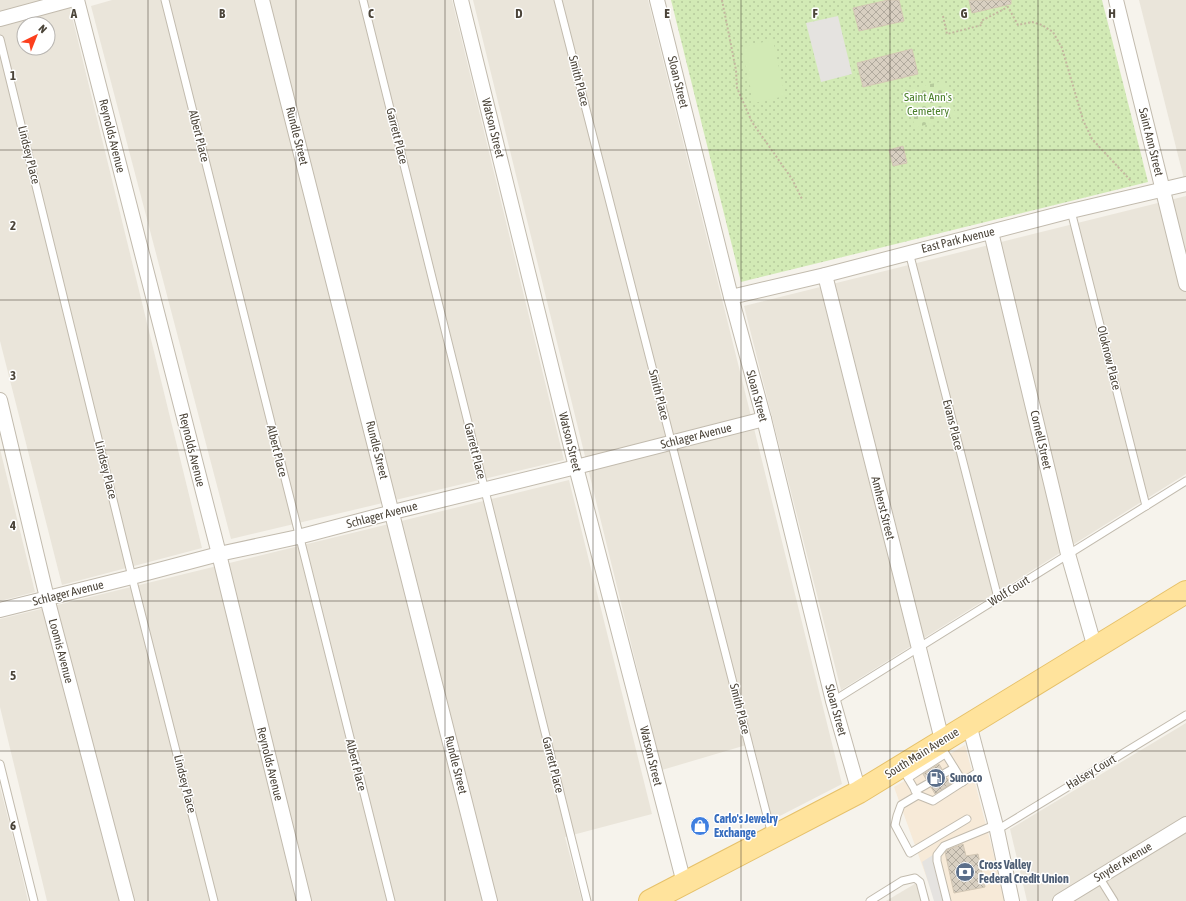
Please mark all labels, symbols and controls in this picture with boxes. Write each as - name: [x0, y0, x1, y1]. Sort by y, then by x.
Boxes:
- text: A: [70, 6, 78, 21]
- text: B: [219, 6, 226, 21]
- text: C: [368, 6, 374, 21]
- text: D: [515, 6, 523, 21]
- text: E: [664, 6, 670, 21]
- text: F: [812, 6, 818, 21]
- text: G: [961, 6, 968, 21]
- text: H: [1108, 6, 1116, 21]
- north arrow: [16, 16, 56, 56]
- text: N: [36, 22, 49, 35]
- street label: Smith Place: [566, 54, 592, 108]
- street label: Sloan Street: [665, 55, 691, 110]
- text: 1: [10, 68, 16, 83]
- park label: Saint Ann's Cemetery: [904, 90, 952, 118]
- street label: Watson Street: [479, 97, 507, 160]
- street label: Reynolds Avenue: [96, 98, 128, 174]
- street label: Rundle Street: [283, 105, 311, 167]
- street label: Garrett Place: [383, 106, 411, 166]
- street label: Saint Ann Street: [1136, 106, 1166, 178]
- street label: Albert Place: [186, 108, 212, 164]
- street label: Lindsey Place: [15, 124, 43, 186]
- text: 2: [10, 218, 16, 233]
- street label: East Park Avenue: [920, 224, 996, 256]
- street label: Oloknow Place: [1094, 324, 1124, 392]
- text: 3: [10, 368, 16, 383]
- street label: Smith Place: [646, 368, 672, 422]
- street label: Sloan Street: [743, 369, 771, 424]
- street label: Evans Place: [940, 398, 966, 452]
- street label: Cornell Street: [1027, 409, 1055, 471]
- street label: Watson Street: [556, 411, 584, 474]
- street label: Reynolds Avenue: [176, 412, 208, 488]
- street label: Rundle Street: [363, 419, 391, 481]
- street label: Schlager Avenue: [659, 420, 733, 452]
- street label: Garrett Place: [461, 421, 489, 481]
- street label: Albert Place: [264, 423, 290, 479]
- street label: Lindsey Place: [92, 439, 120, 501]
- street label: Amherst Street: [868, 475, 898, 542]
- street label: Schlager Avenue: [345, 499, 419, 531]
- text: 4: [9, 518, 16, 533]
- street label: Wolf Court: [986, 573, 1033, 609]
- street label: Schlager Avenue: [31, 577, 105, 609]
- street label: Loomis Avenue: [46, 617, 76, 685]
- text: 5: [10, 668, 16, 683]
- street label: Smith Place: [727, 682, 753, 736]
- street label: Sloan Street: [822, 683, 850, 738]
- street label: Watson Street: [637, 725, 665, 788]
- street label: South Main Avenue: [882, 725, 962, 781]
- street label: Reynolds Avenue: [254, 726, 286, 802]
- street label: Rundle Street: [442, 734, 470, 796]
- street label: Garrett Place: [539, 735, 567, 795]
- street label: Albert Place: [343, 737, 369, 793]
- street label: Halsey Court: [1064, 751, 1119, 792]
- street label: Lindsey Place: [171, 753, 199, 815]
- fuel station icon: Sunoco: [925, 767, 947, 789]
- place label: Sunoco: [950, 771, 983, 785]
- place label: Carlo's Jewelry Exchange: [714, 812, 778, 840]
- shop icon: Carlo's Jewelry Exchange: [689, 815, 711, 837]
- text: 6: [10, 818, 16, 833]
- street label: Snyder Avenue: [1091, 839, 1155, 885]
- place label: Cross Valley Federal Credit Union: [979, 858, 1069, 886]
- bank icon: Cross Valley Federal Credit Union: [954, 861, 976, 883]

